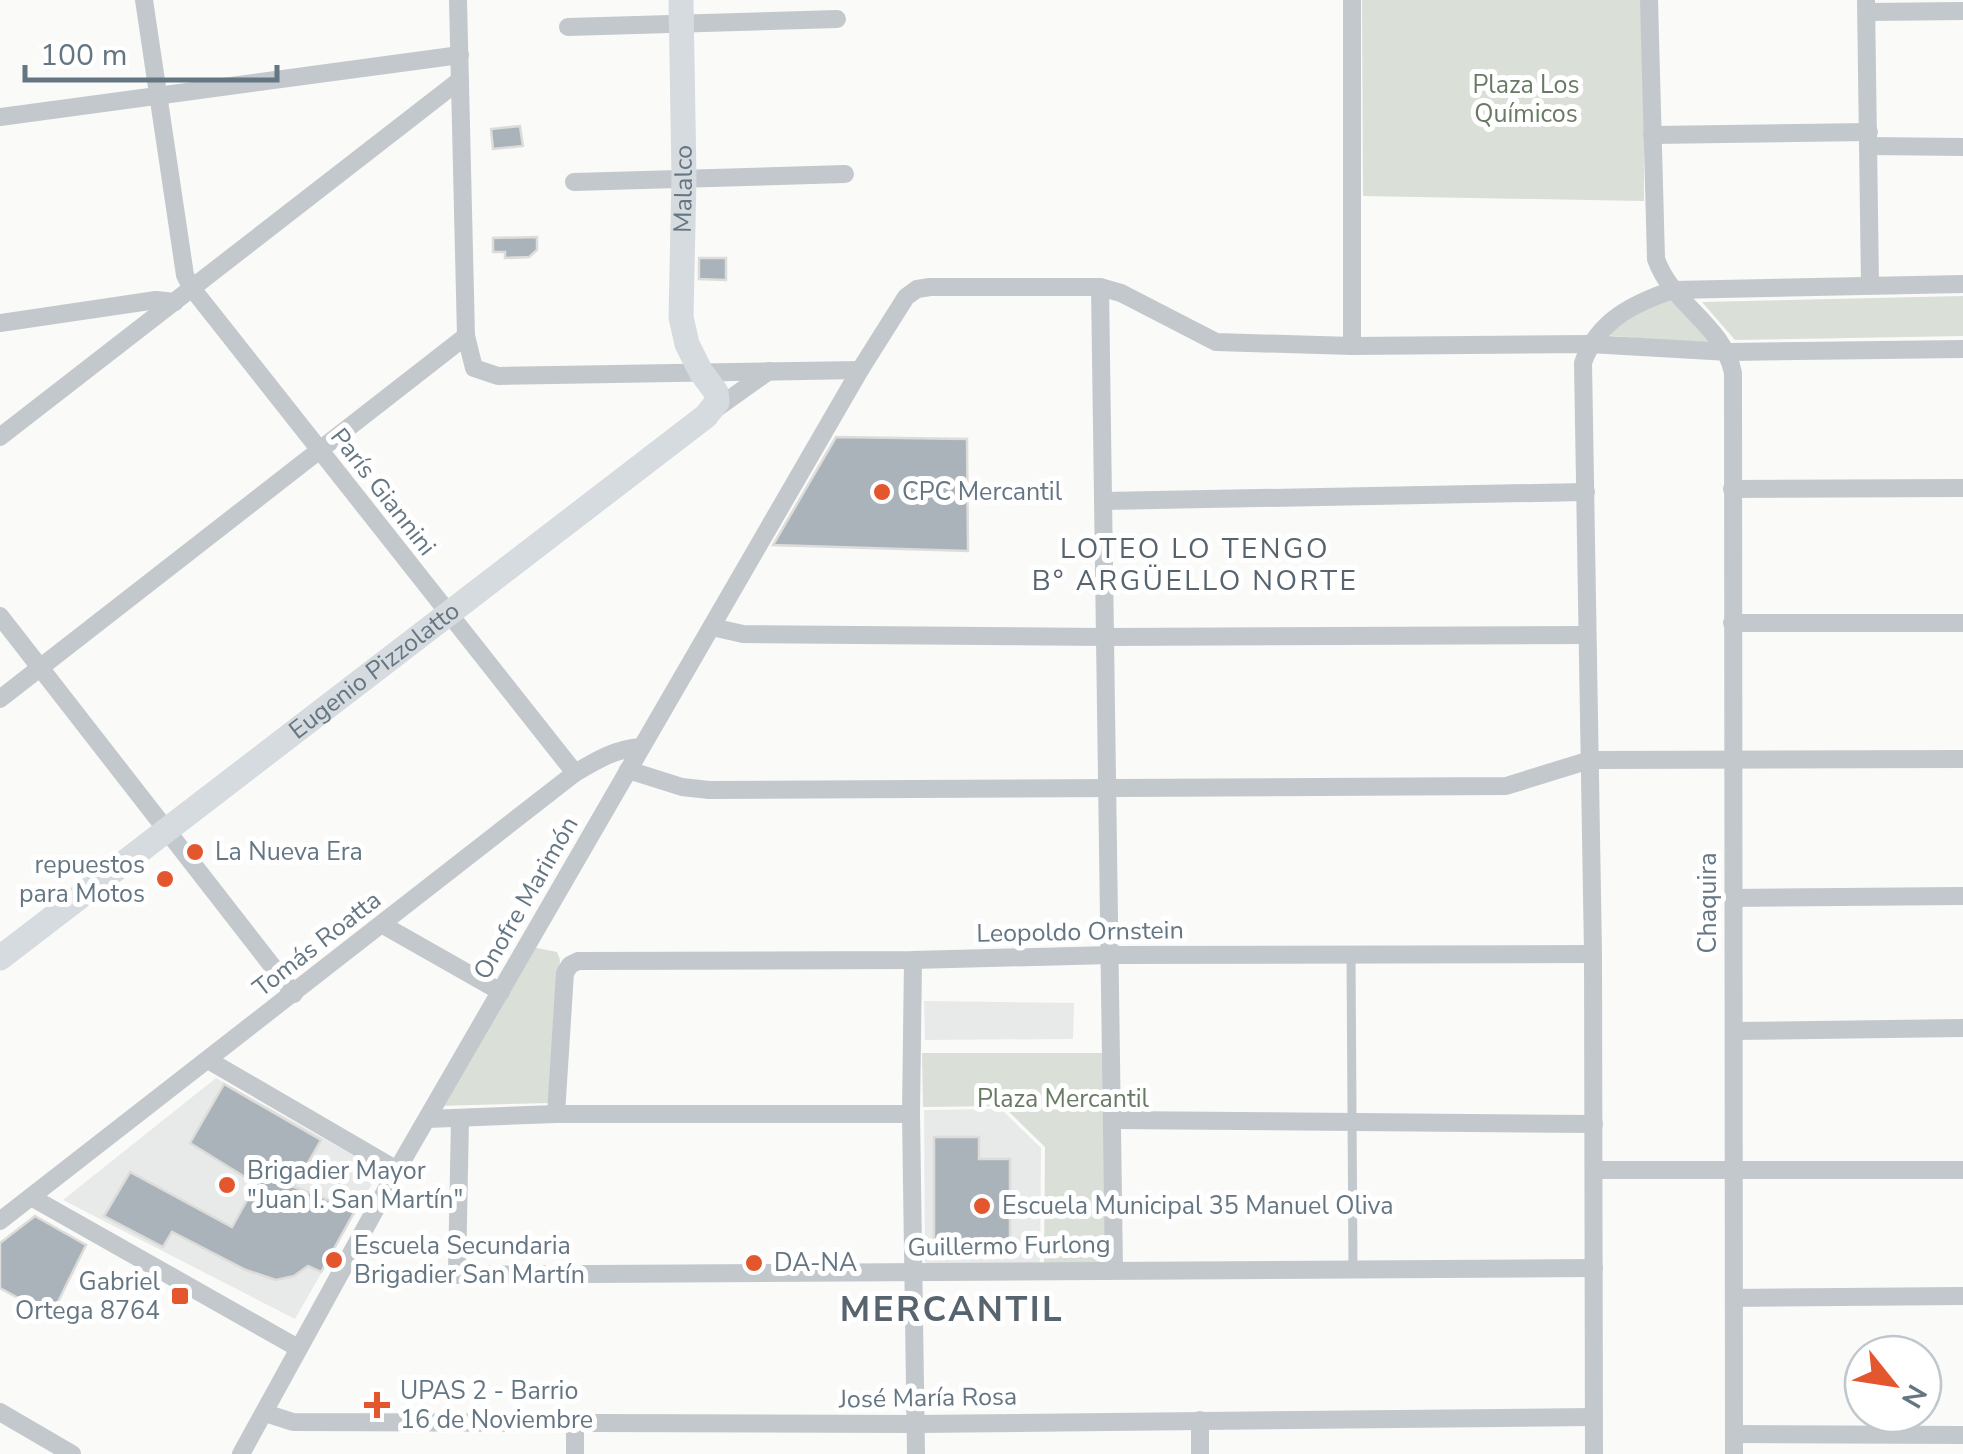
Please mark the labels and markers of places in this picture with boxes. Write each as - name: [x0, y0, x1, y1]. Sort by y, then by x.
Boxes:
- place label: CPC Mercantil: [902, 475, 1063, 509]
- marker: CPC Mercantil: [871, 481, 893, 503]
- place label: La Nueva Era: [215, 835, 363, 869]
- marker: La Nueva Era: [184, 841, 206, 863]
- place label: repuestos para Motos: [19, 848, 145, 911]
- marker: repuestos para Motos: [154, 868, 176, 890]
- place label: Brigadier Mayor "Juan I. San Martín": [247, 1154, 463, 1217]
- marker: Brigadier Mayor "Juan I. San Martín": [216, 1174, 238, 1196]
- place label: Escuela Municipal 35 Manuel Oliva: [1002, 1189, 1393, 1223]
- marker: Escuela Municipal 35 Manuel Oliva: [971, 1195, 993, 1217]
- place label: Escuela Secundaria Brigadier San Martín: [354, 1229, 585, 1292]
- place label: DA-NA: [774, 1246, 857, 1280]
- marker: Escuela Secundaria Brigadier San Martín: [323, 1249, 345, 1271]
- marker: DA-NA: [743, 1252, 765, 1274]
- place label: Gabriel Ortega 8764: [15, 1265, 161, 1328]
- marker: Gabriel Ortega 8764: [169, 1285, 191, 1307]
- place label: UPAS 2 - Barrio 16 de Noviembre: [400, 1374, 593, 1437]
- marker: UPAS 2 - Barrio 16 de Noviembre: [364, 1392, 390, 1418]

